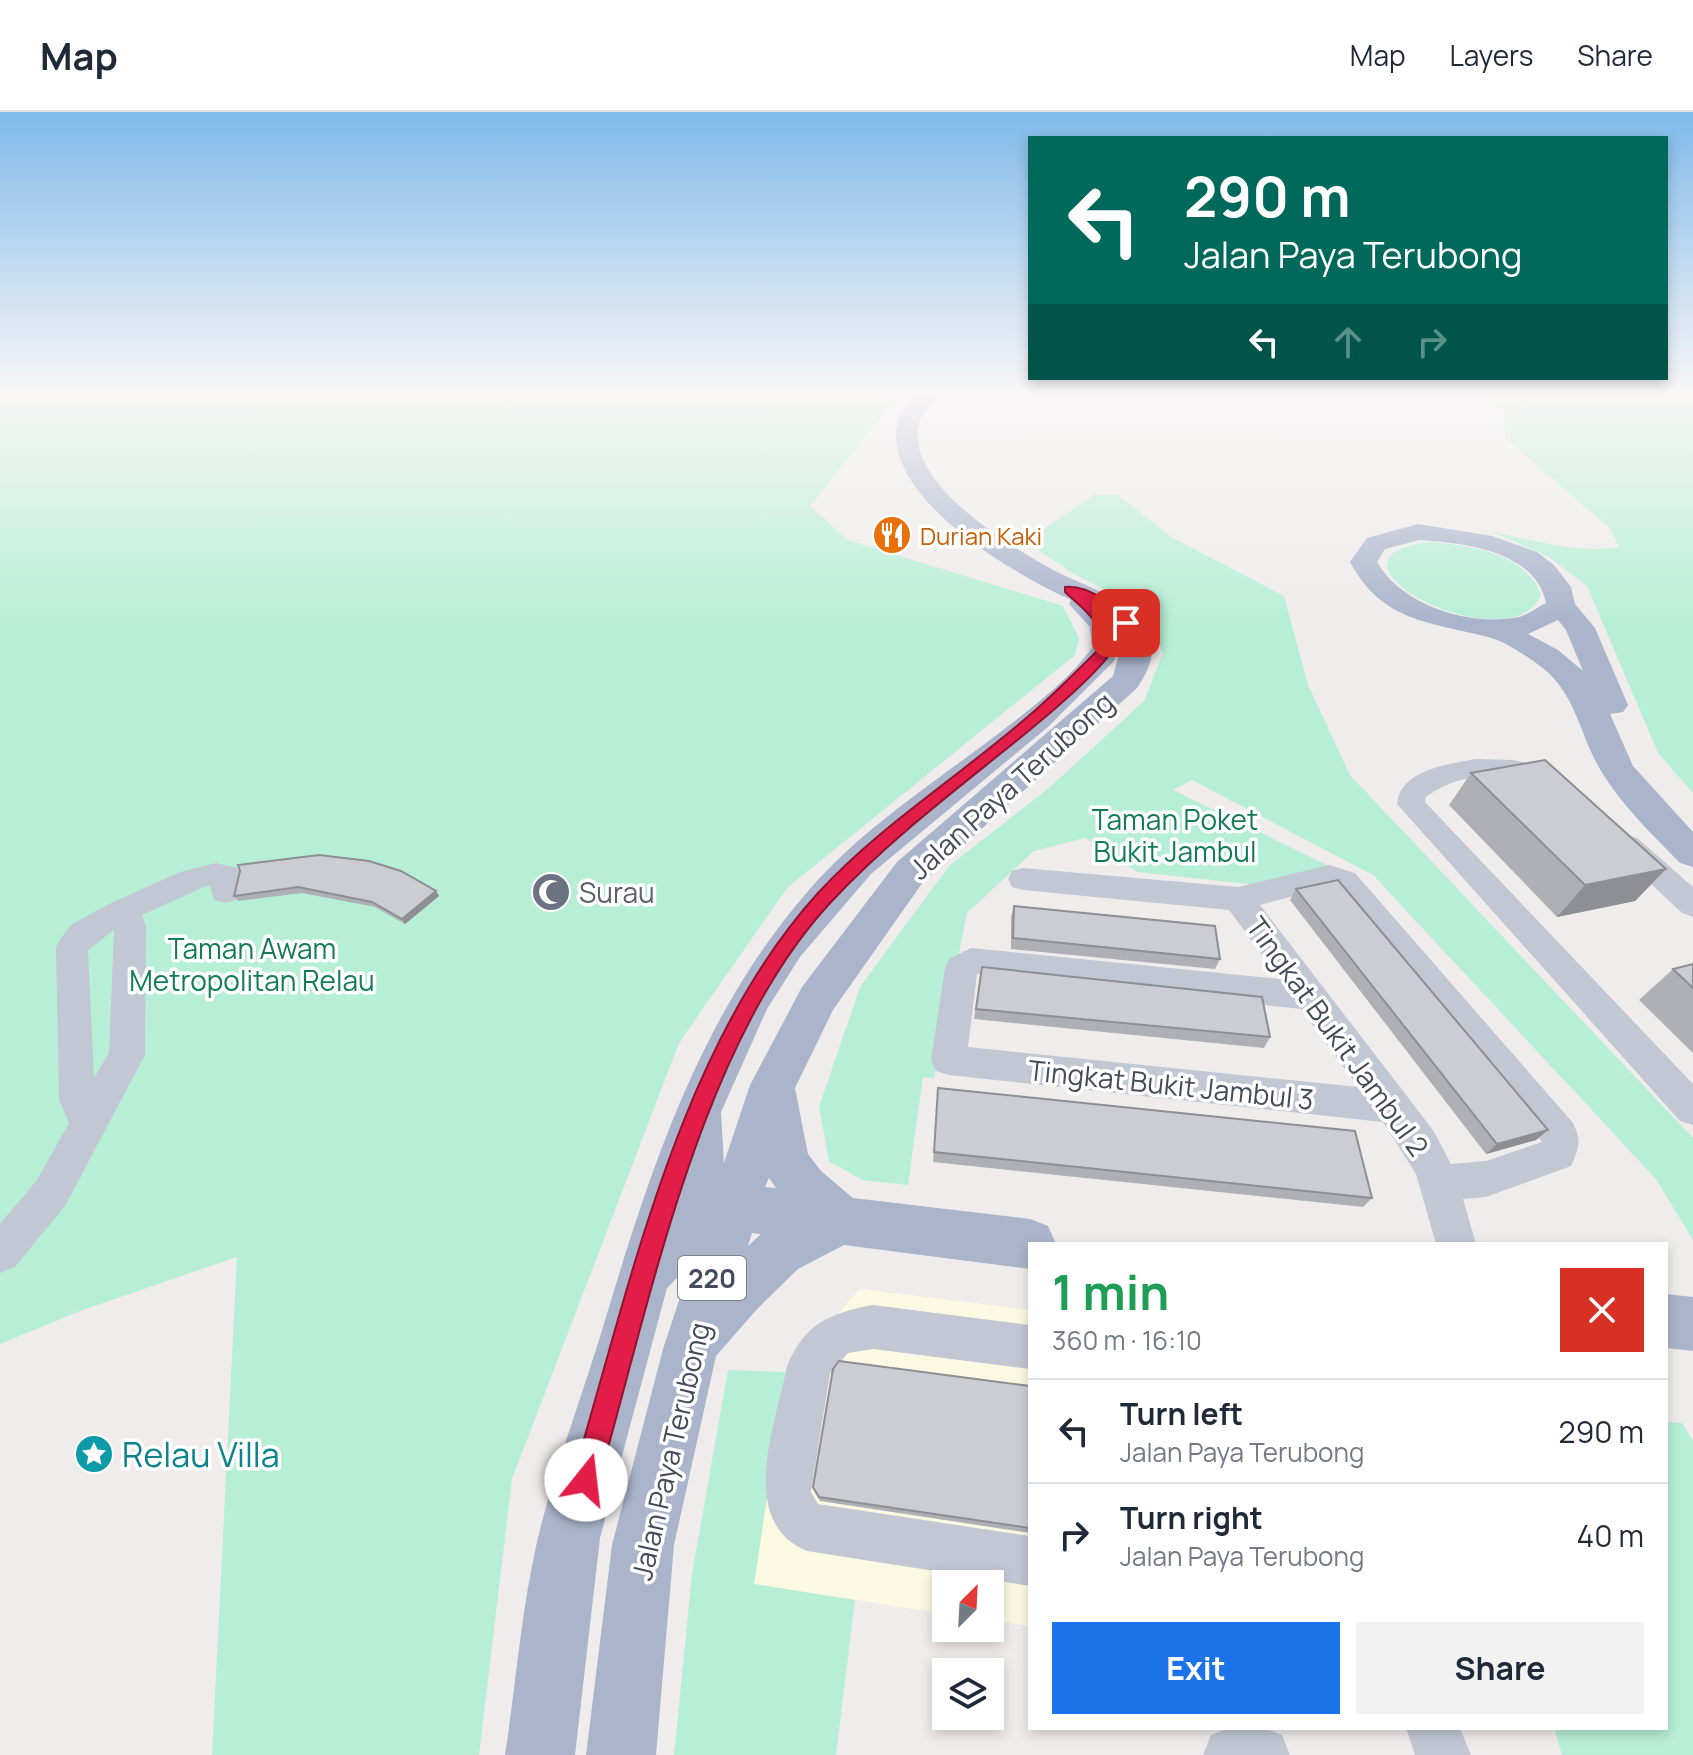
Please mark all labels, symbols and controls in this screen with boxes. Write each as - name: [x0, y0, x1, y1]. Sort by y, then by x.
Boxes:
- text: Map: [40, 29, 118, 81]
- text: Map: [1350, 36, 1406, 74]
- text: Layers: [1450, 36, 1533, 74]
- text: Share: [1577, 36, 1653, 74]
- text: 290 m: [1184, 157, 1351, 234]
- icon: left: [1052, 168, 1156, 272]
- text: Jalan Paya Terubong: [1184, 230, 1522, 279]
- icon: left: [1242, 320, 1286, 364]
- icon: ahead: [1326, 320, 1370, 364]
- icon: right: [1410, 320, 1454, 364]
- restaurant icon: Durian Kaki: [871, 514, 913, 556]
- place label: Durian Kaki: [920, 519, 1042, 552]
- pin: [1092, 589, 1160, 657]
- icon: arrive: [1104, 601, 1148, 645]
- street label: Jalan Paya Terubong: [901, 683, 1121, 887]
- park label: Taman Poket Bukit Jambul: [1092, 800, 1258, 870]
- mosque icon: Surau: [530, 871, 572, 913]
- place label: Surau: [579, 873, 655, 911]
- street label: Tingkat Bukit Jambul 2: [1238, 909, 1438, 1163]
- park label: Taman Awam Metropolitan Relau: [129, 929, 375, 999]
- street label: Tingkat Bukit Jambul 3: [1026, 1050, 1316, 1118]
- road number: 220: [678, 1256, 746, 1300]
- text: 1 min: [1052, 1259, 1169, 1324]
- button: close: [1560, 1268, 1644, 1352]
- street label: Jalan Paya Terubong: [622, 1319, 718, 1583]
- text: 360 m · 16:10: [1052, 1322, 1202, 1358]
- text: Turn left: [1120, 1393, 1243, 1434]
- icon: left: [1052, 1409, 1096, 1453]
- text: 290 m: [1559, 1411, 1644, 1452]
- place label: Relau Villa: [122, 1431, 280, 1477]
- place icon: Relau Villa: [73, 1433, 115, 1475]
- text: Jalan Paya Terubong: [1120, 1434, 1364, 1470]
- position arrow: [544, 1438, 628, 1522]
- text: Turn right: [1120, 1497, 1263, 1538]
- icon: right: [1052, 1513, 1096, 1557]
- text: 40 m: [1577, 1515, 1644, 1556]
- text: Jalan Paya Terubong: [1120, 1538, 1364, 1574]
- north arrow: [932, 1570, 1004, 1642]
- map controls: [932, 1570, 1004, 1730]
- button: Exit: [1052, 1622, 1340, 1714]
- button: Share: [1356, 1622, 1644, 1714]
- button: layers: [932, 1658, 1004, 1730]

